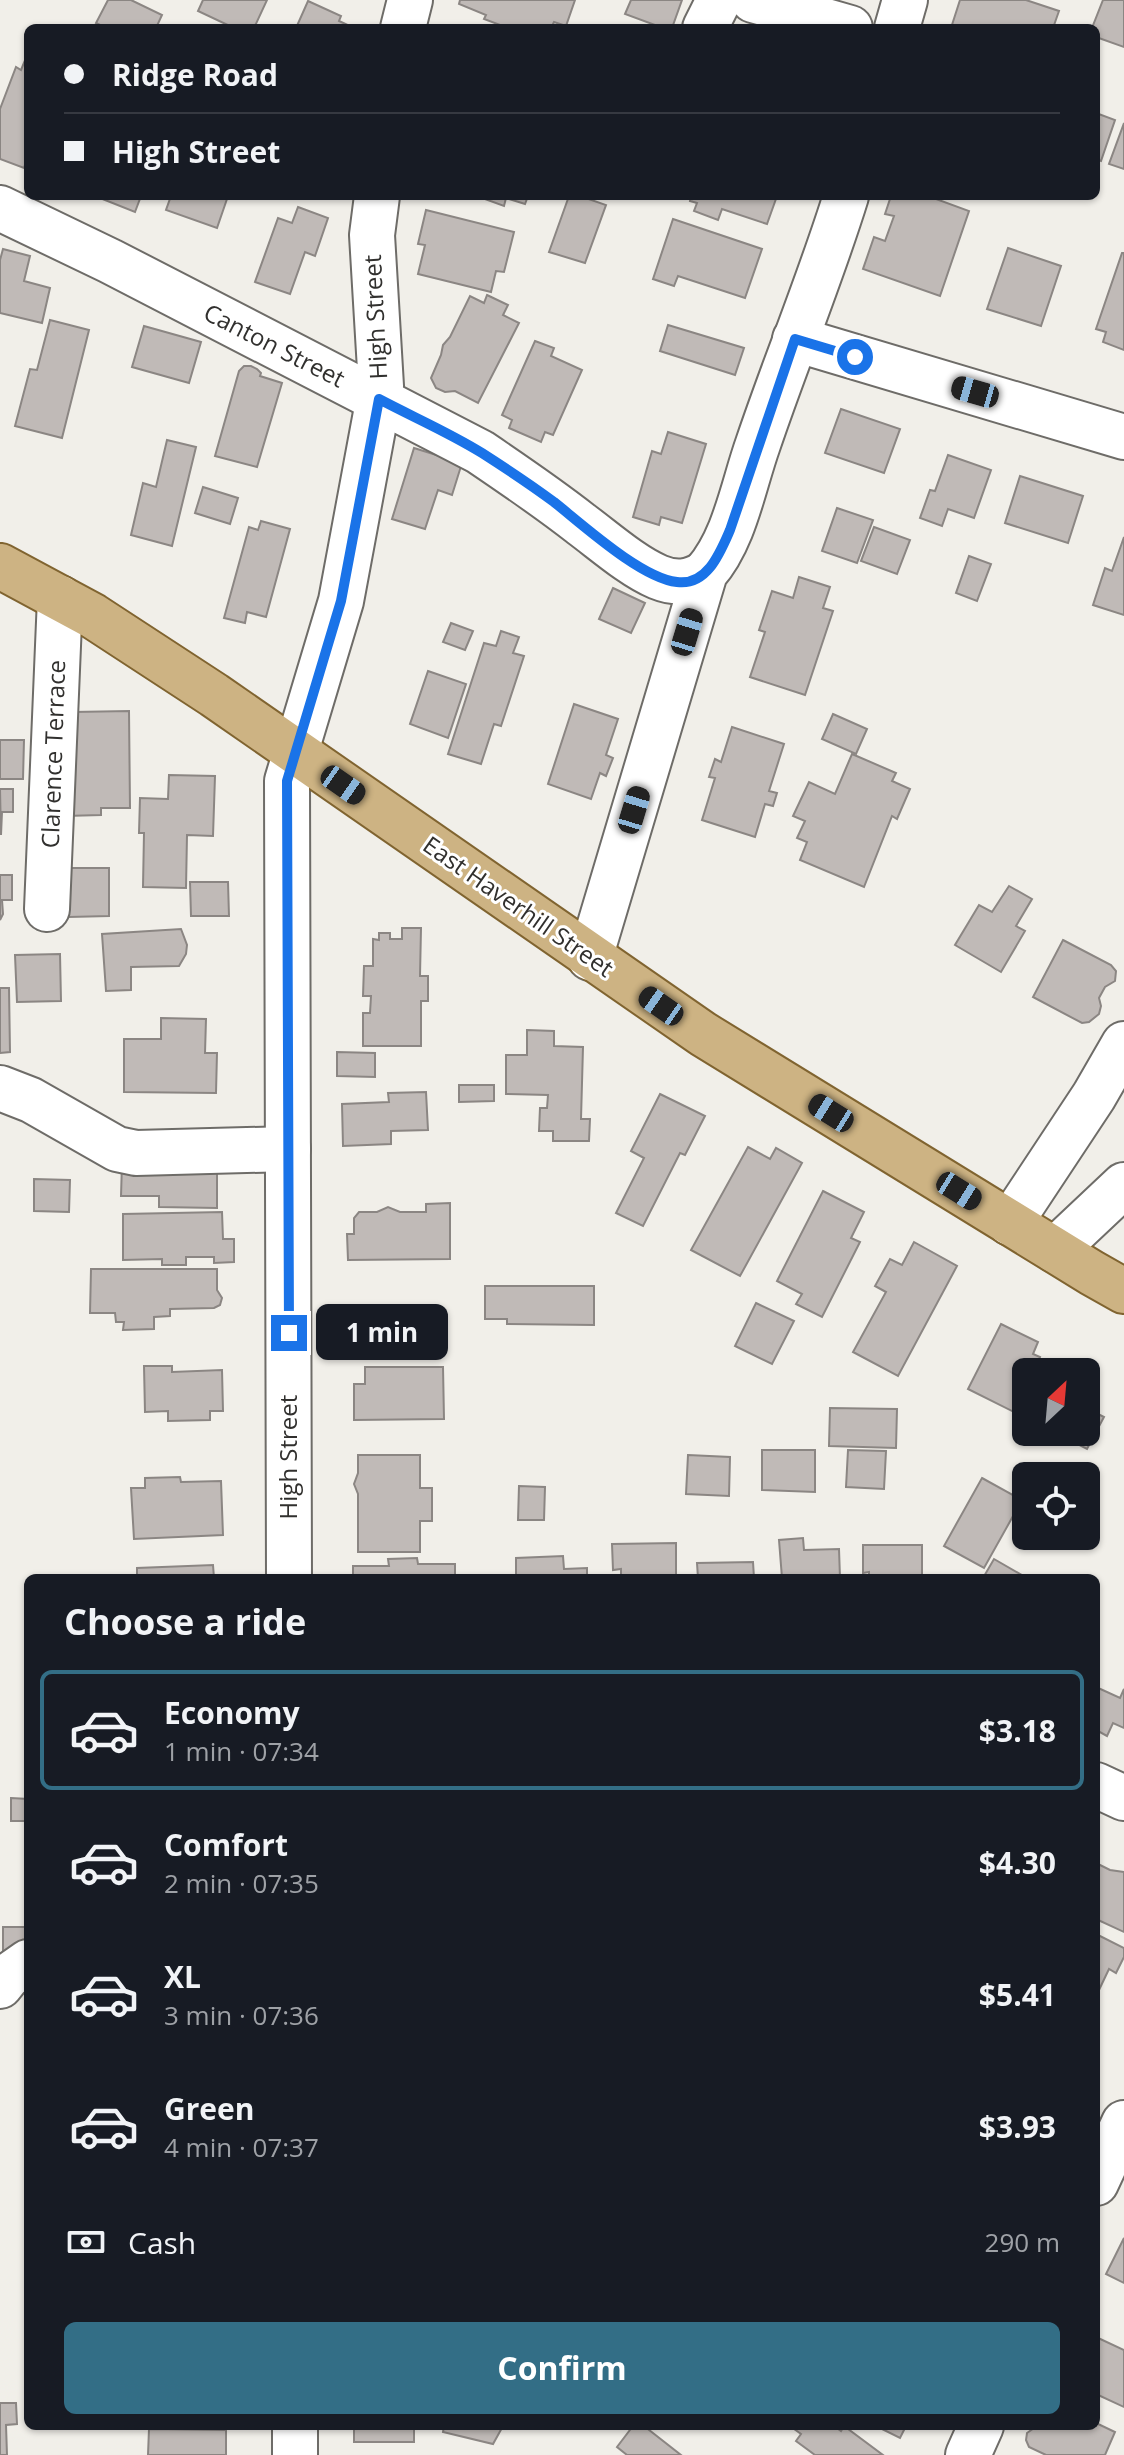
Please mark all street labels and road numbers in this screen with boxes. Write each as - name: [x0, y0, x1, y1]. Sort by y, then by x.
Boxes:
- street label: High Street: [355, 254, 394, 380]
- street label: Canton Street: [199, 295, 351, 394]
- street label: Clarence Terrace: [33, 659, 72, 849]
- street label: East Haverhill Street: [417, 828, 621, 984]
- street label: High Street: [271, 1395, 304, 1519]

